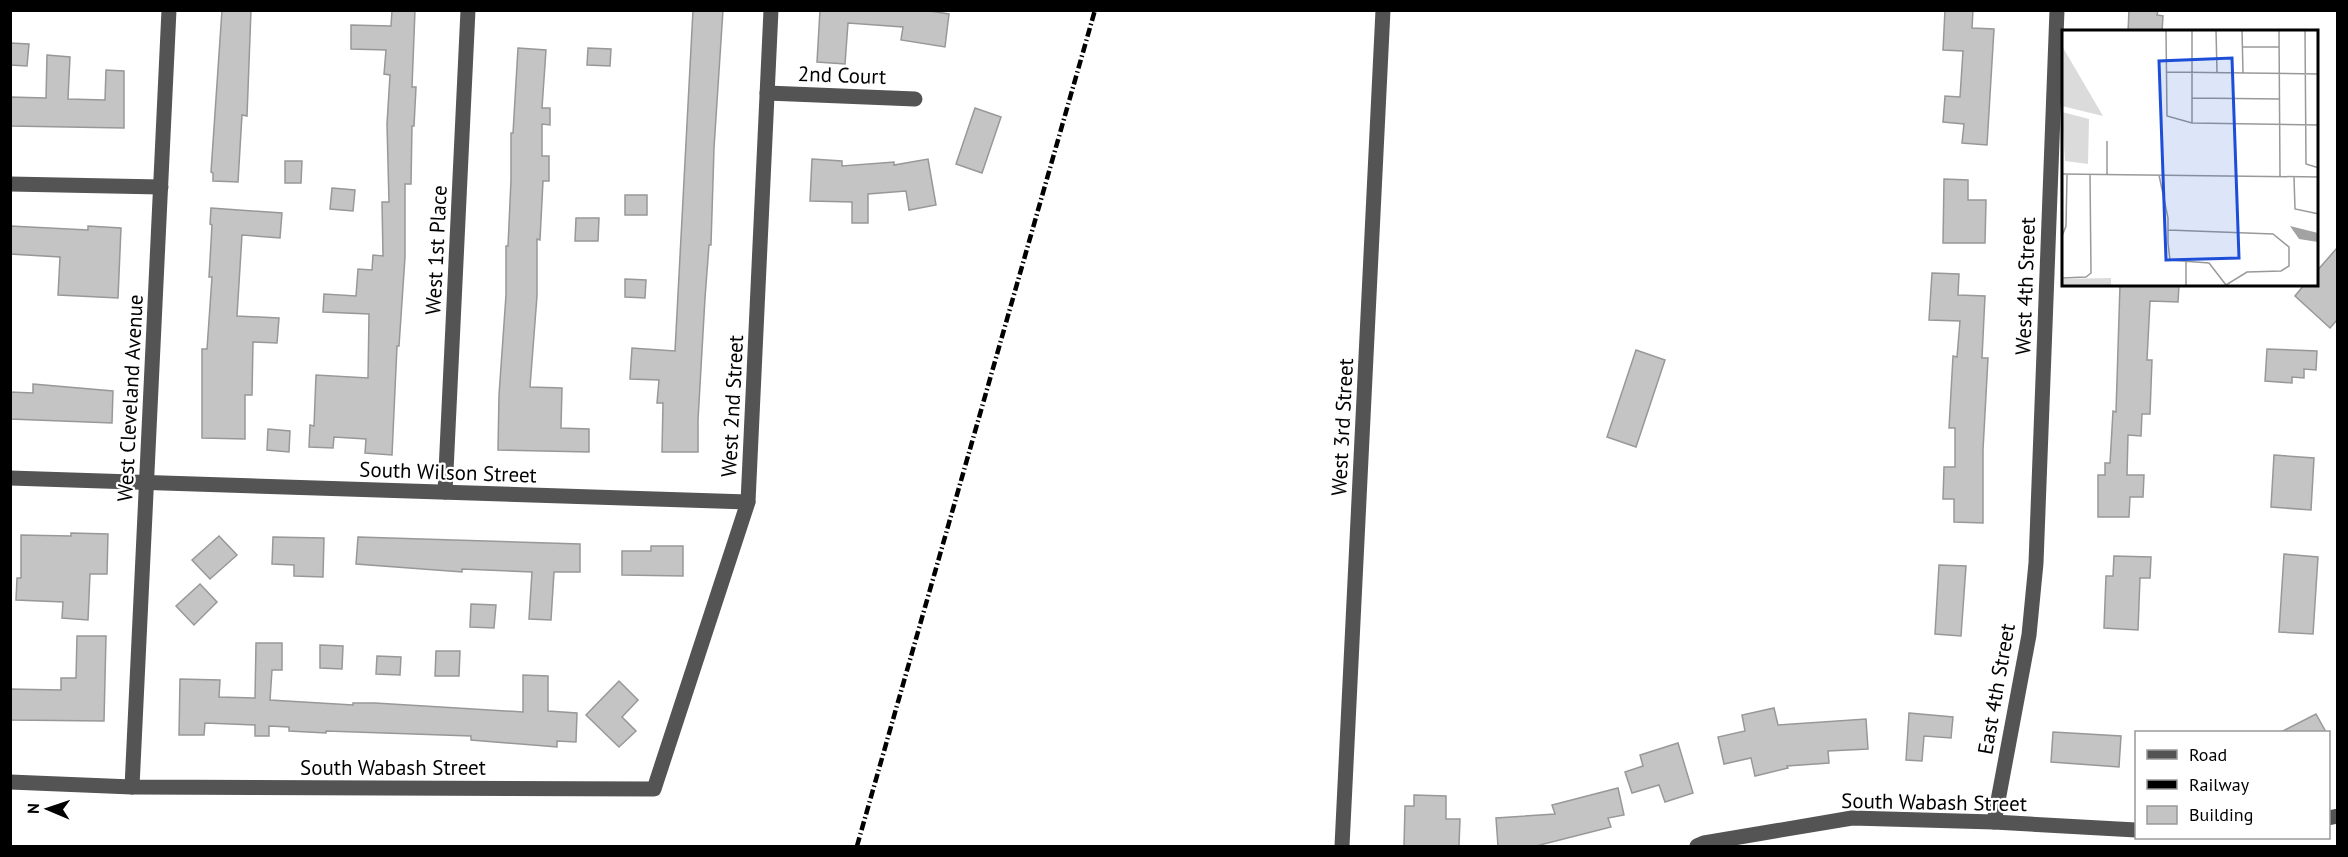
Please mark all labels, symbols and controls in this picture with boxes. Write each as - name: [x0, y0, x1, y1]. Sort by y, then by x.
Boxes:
- inset map: [2062, 30, 2318, 286]
- street label: 2nd Court: [797, 60, 887, 90]
- street label: West 1st Place: [419, 185, 453, 315]
- street label: West 4th Street: [2009, 217, 2041, 355]
- street label: West Cleveland Avenue: [111, 294, 149, 502]
- street label: West 2nd Street: [715, 334, 749, 478]
- street label: West 3rd Street: [1325, 357, 1359, 497]
- street label: South Wilson Street: [359, 455, 537, 489]
- street label: East 4th Street: [1971, 621, 2021, 757]
- legend: [2135, 731, 2330, 839]
- text: Road: [2189, 743, 2227, 766]
- street label: South Wabash Street: [300, 754, 486, 781]
- text: Railway: [2189, 773, 2250, 796]
- north arrow: [18, 779, 78, 839]
- street label: South Wabash Street: [1841, 787, 2027, 817]
- text: N: [23, 803, 43, 814]
- text: Building: [2189, 803, 2253, 826]

